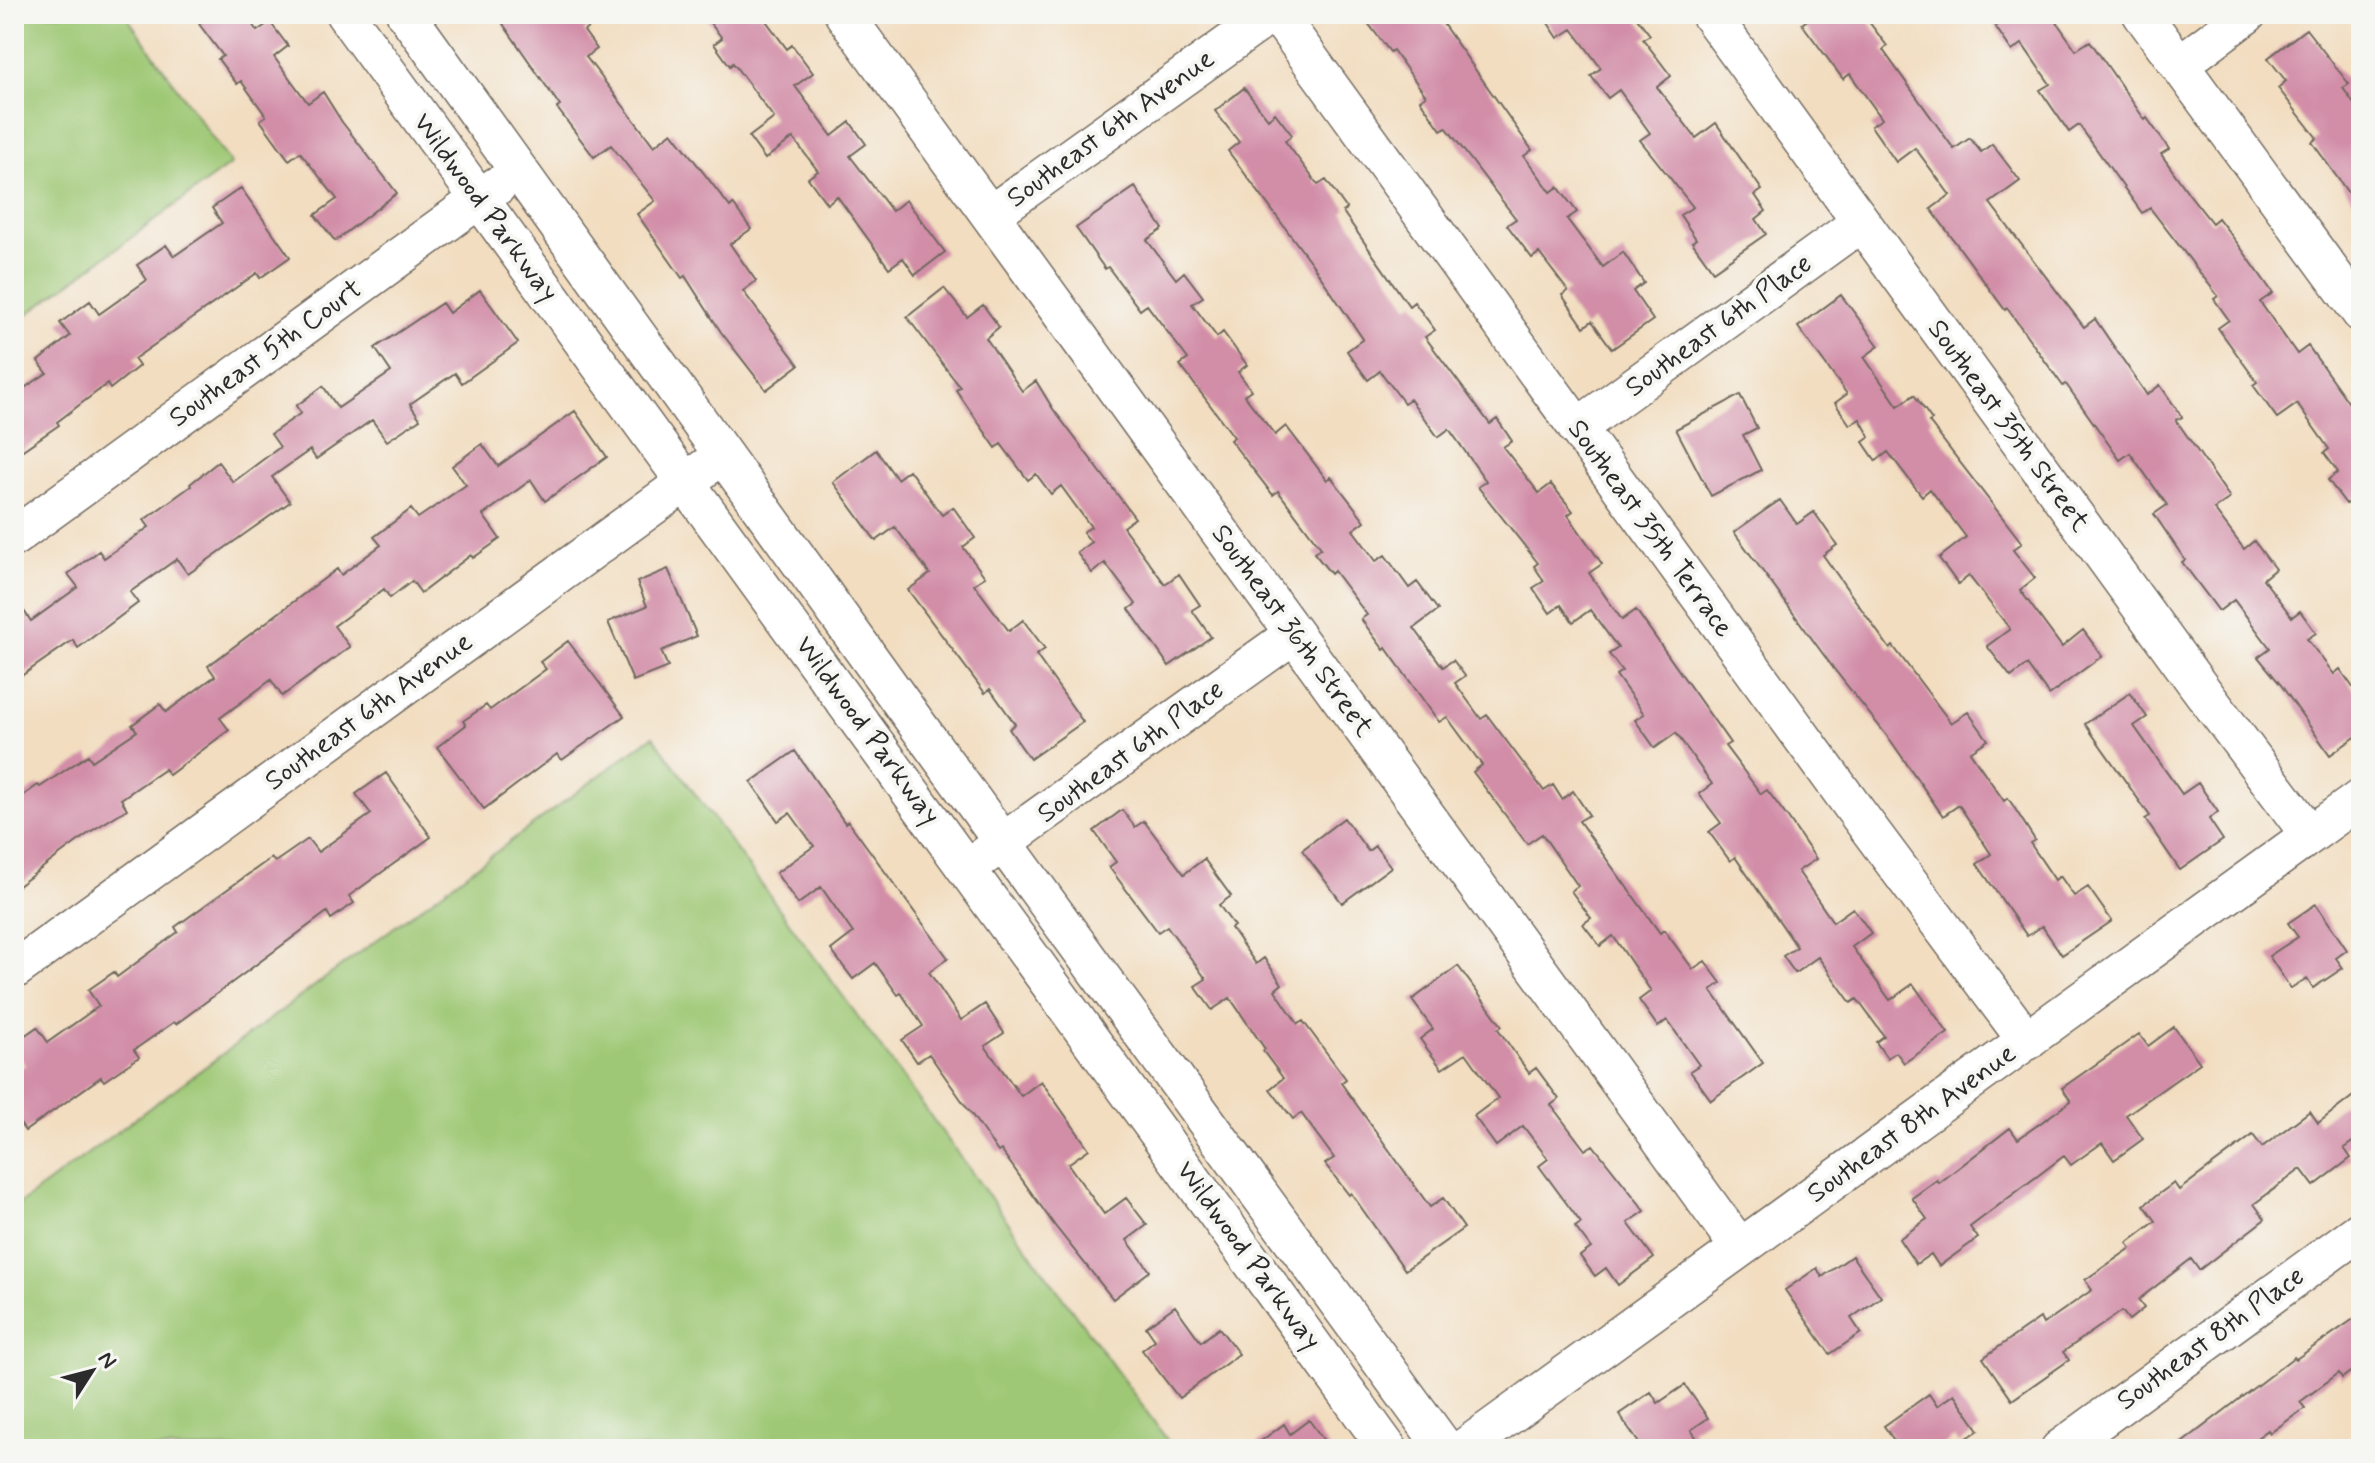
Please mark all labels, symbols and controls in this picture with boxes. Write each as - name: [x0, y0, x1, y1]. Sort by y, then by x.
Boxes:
- street label: Southeast 6th Avenue: [1000, 41, 1222, 217]
- street label: Wildwood Parkway: [404, 106, 566, 310]
- street label: Southeast 6th Place: [1618, 246, 1820, 406]
- street label: Southeast 5th Court: [162, 271, 370, 437]
- street label: Southeast 35th Street: [1918, 312, 2098, 540]
- street label: Southeast 35th Terrace: [1558, 413, 1742, 645]
- street label: Southeast 36th Street: [1202, 517, 1382, 745]
- street label: Southeast 6th Avenue: [258, 624, 480, 800]
- street label: Wildwood Parkway: [786, 629, 948, 833]
- street label: Southeast 6th Place: [1030, 672, 1232, 832]
- street label: Southeast 8th Avenue: [1800, 1036, 2024, 1212]
- street label: Wildwood Parkway: [1167, 1154, 1329, 1358]
- street label: Southeast 8th Place: [2110, 1258, 2312, 1420]
- north arrow: [52, 1331, 132, 1411]
- text: N: [91, 1346, 122, 1375]

